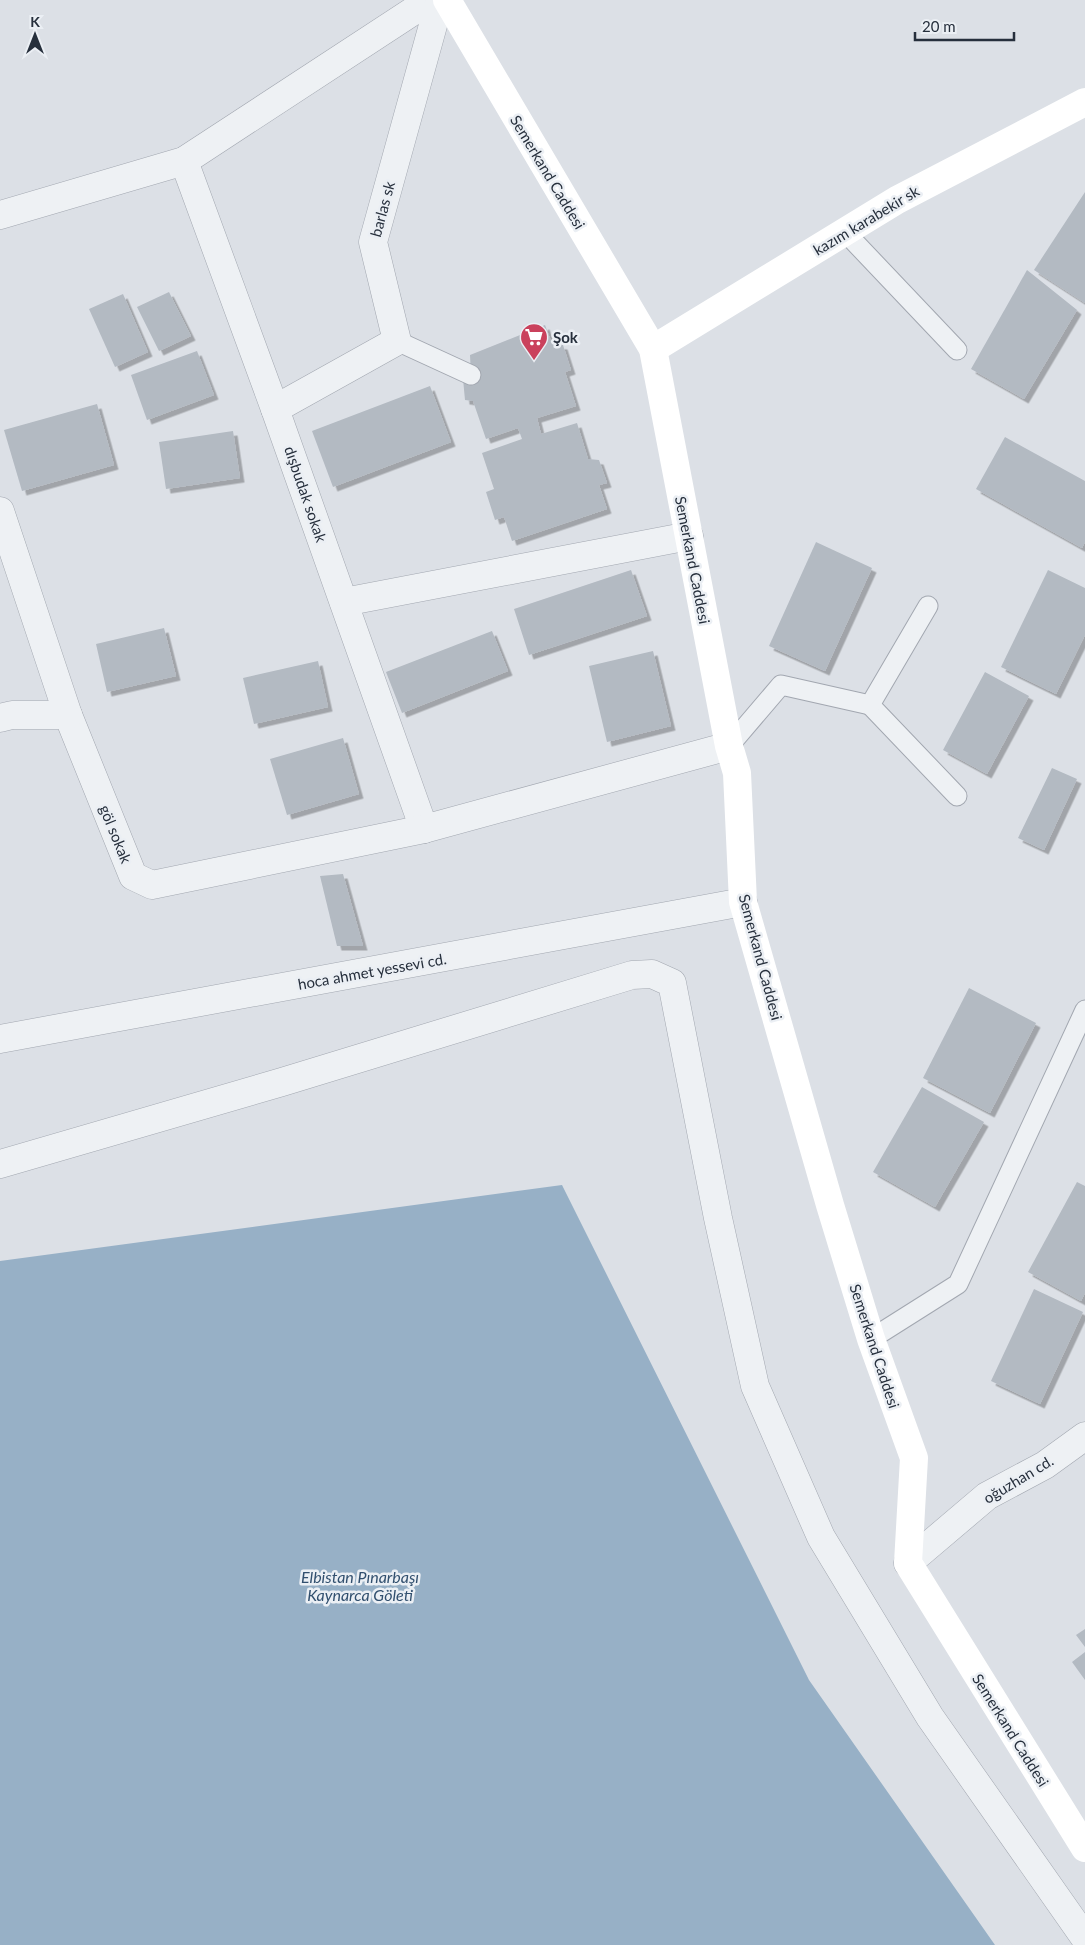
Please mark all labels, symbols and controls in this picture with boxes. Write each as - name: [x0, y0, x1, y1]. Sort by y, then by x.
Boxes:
- north arrow: [10, 10, 60, 60]
- scale bar: [915, 10, 1014, 42]
- text: K: [30, 13, 40, 30]
- text: 20 m: [922, 17, 956, 35]
- street label: Semerkand Caddesi: [507, 112, 589, 232]
- street label: barlas sk: [366, 179, 398, 239]
- street label: kazım karabekir sk: [810, 181, 922, 259]
- supermarket icon: Şok: [519, 322, 549, 361]
- place label: Şok: [553, 328, 579, 346]
- street label: dışbudak sokak: [281, 444, 331, 545]
- street label: Semerkand Caddesi: [672, 495, 714, 625]
- street label: göl sokak: [96, 802, 136, 866]
- street label: Semerkand Caddesi: [736, 892, 786, 1022]
- street label: hoca ahmet yessevi cd.: [296, 949, 448, 993]
- street label: Semerkand Caddesi: [846, 1282, 904, 1410]
- street label: oğuzhan cd.: [980, 1451, 1056, 1507]
- water label: Elbistan Pınarbaşı Kaynarca Göleti: [301, 1567, 419, 1604]
- street label: Semerkand Caddesi: [969, 1670, 1053, 1790]

